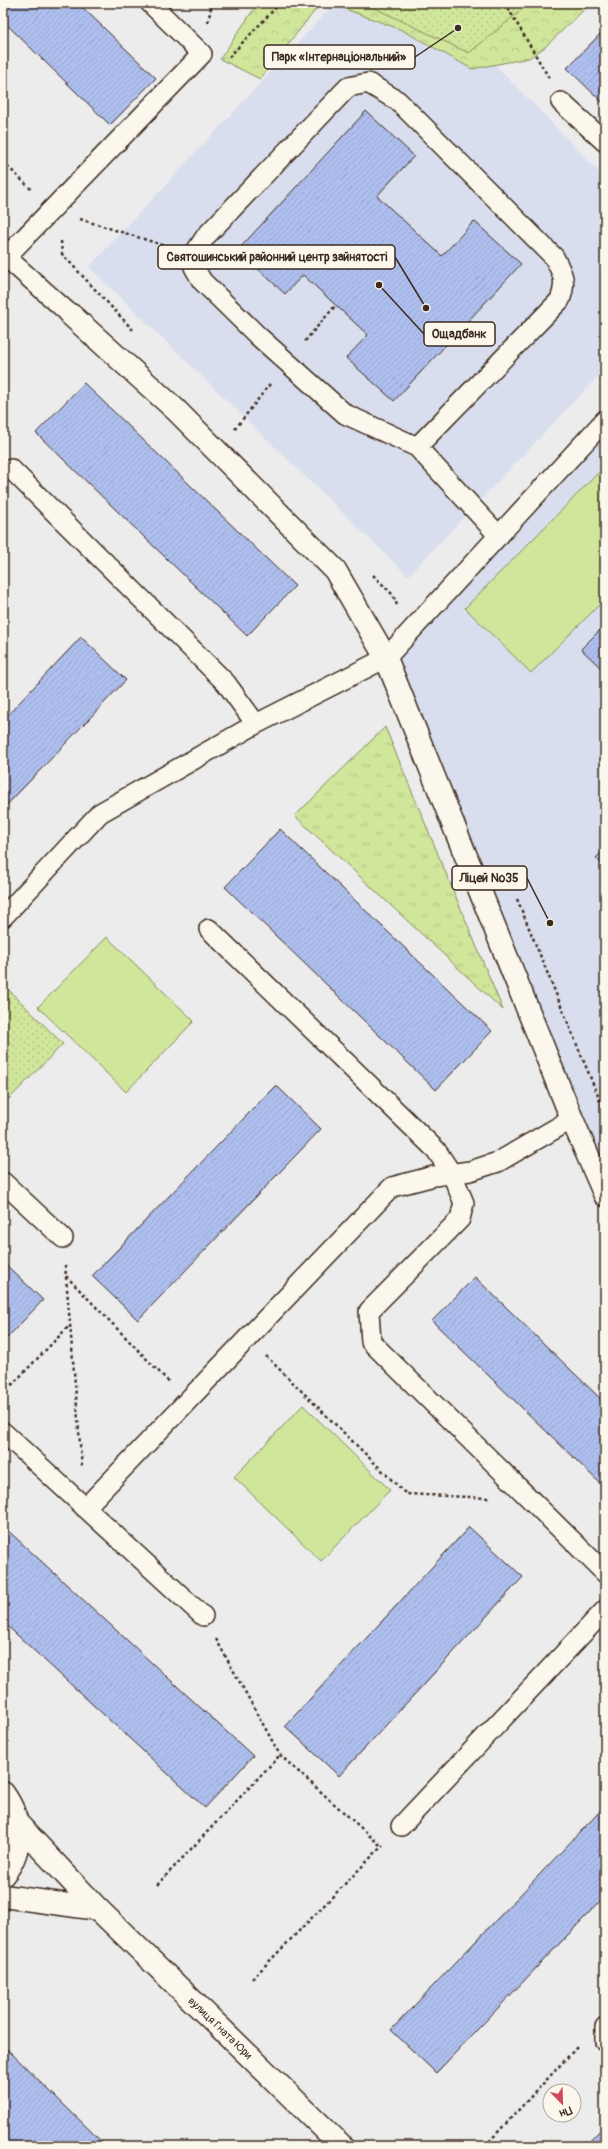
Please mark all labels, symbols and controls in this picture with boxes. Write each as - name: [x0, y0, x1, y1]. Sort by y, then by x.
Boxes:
- callout: Парк «Інтернаціональний»: [264, 45, 415, 69]
- text: Парк «Інтернаціональний»: [272, 50, 407, 65]
- callout: Святошинський районний центр зайнятості: [158, 245, 395, 269]
- text: Святошинський районний центр зайнятості: [167, 250, 387, 265]
- callout: Ощадбанк: [424, 322, 495, 346]
- text: Ощадбанк: [432, 327, 487, 342]
- callout: Ліцей №35: [452, 866, 527, 890]
- text: Ліцей №35: [459, 871, 519, 886]
- street label: вулиця Гната Юри: [185, 1994, 255, 2062]
- north arrow: [542, 2083, 582, 2123]
- text: Пн: [557, 2103, 574, 2120]

